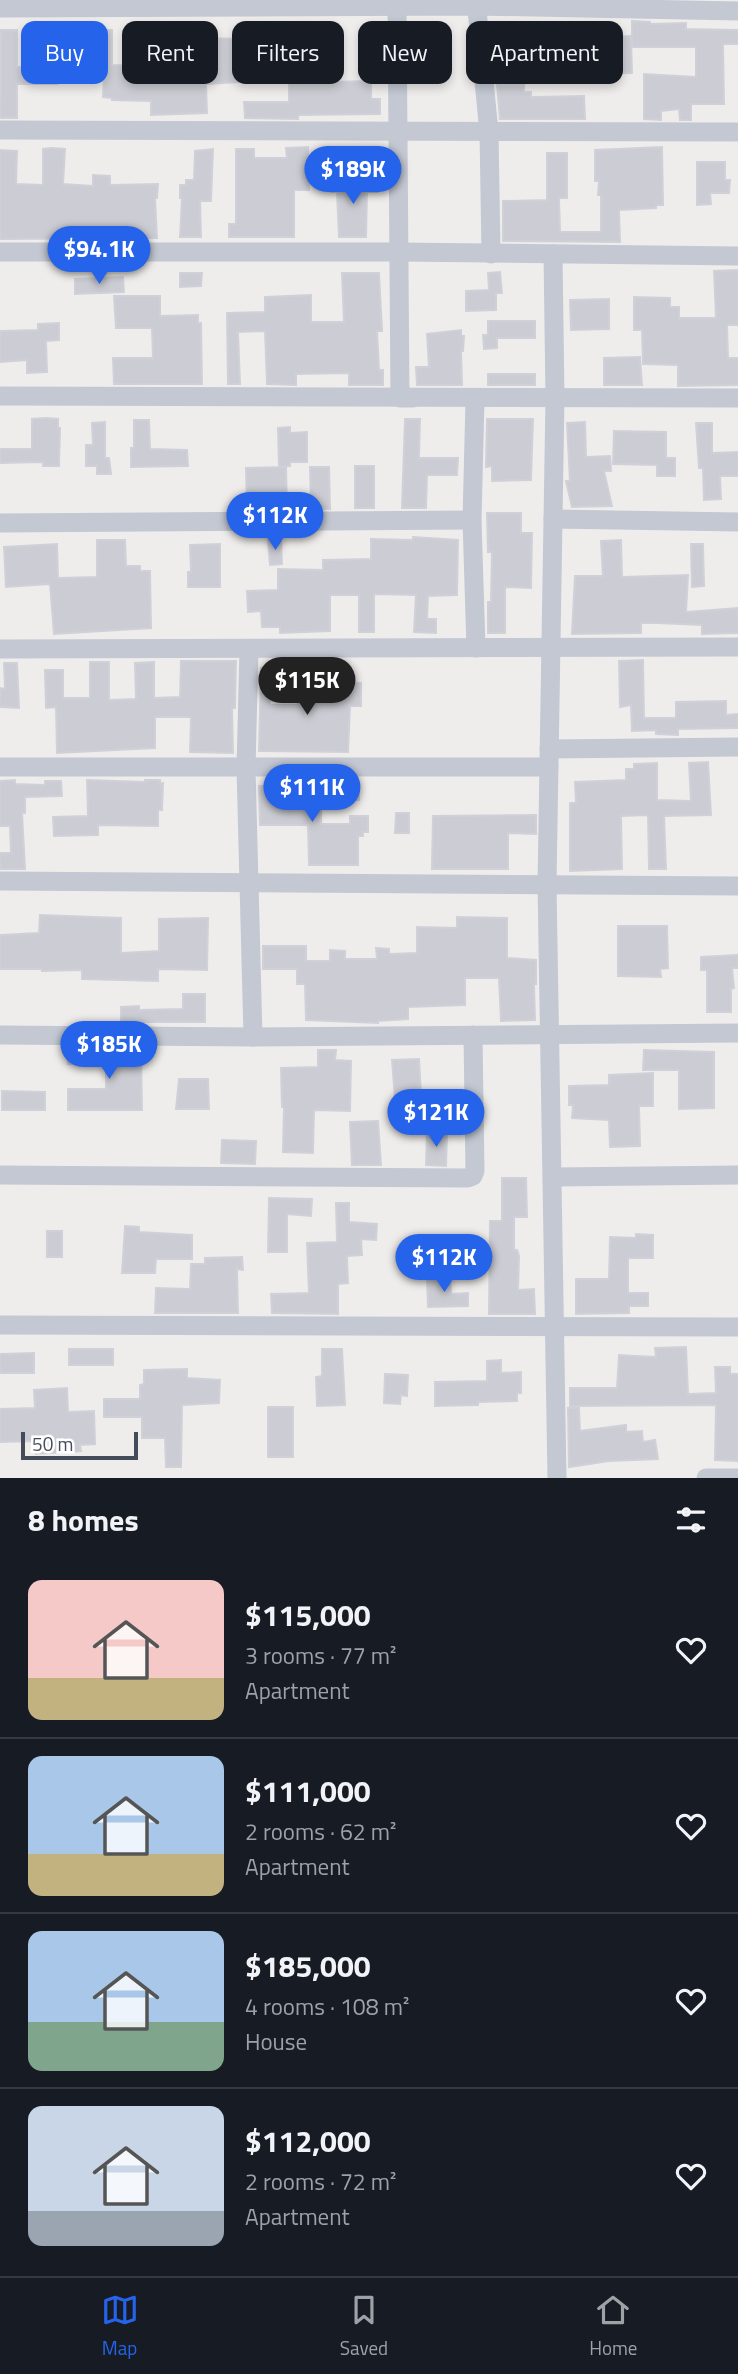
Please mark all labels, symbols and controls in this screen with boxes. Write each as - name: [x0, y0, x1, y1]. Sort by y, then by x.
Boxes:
- chip: Buy: [21, 21, 108, 84]
- chip: Rent: [122, 21, 218, 84]
- chip: Filters: [232, 21, 344, 84]
- chip: New: [358, 21, 452, 84]
- chip: Apartment: [466, 21, 623, 84]
- pin: $189K: [304, 146, 402, 206]
- text: $189K: [320, 151, 386, 186]
- pin: $94.1K: [42, 226, 156, 286]
- text: $94.1K: [63, 231, 135, 266]
- pin: $112K: [226, 492, 324, 552]
- text: $112K: [242, 497, 308, 532]
- pin: $115K: [258, 658, 356, 717]
- text: $115K: [274, 662, 340, 697]
- pin: $111K: [263, 764, 361, 824]
- text: $111K: [279, 769, 345, 804]
- pin: $185K: [60, 1021, 158, 1081]
- text: $185K: [76, 1026, 142, 1061]
- pin: $121K: [387, 1090, 485, 1149]
- text: $121K: [403, 1094, 469, 1129]
- pin: $112K: [395, 1234, 493, 1294]
- text: $112K: [411, 1239, 477, 1274]
- scale bar: [21, 1429, 138, 1461]
- text: 50 m: [32, 1429, 73, 1458]
- text: 8 homes: [28, 1497, 139, 1543]
- icon: filters: [672, 1501, 710, 1539]
- text: $115,000: [245, 1592, 371, 1638]
- icon: home: [84, 1608, 168, 1692]
- icon: heart: [672, 1631, 710, 1669]
- text: 3 rooms · 77 m²: [245, 1638, 396, 1673]
- text: Apartment: [245, 1673, 350, 1708]
- text: $111,000: [245, 1768, 371, 1814]
- icon: home: [84, 1784, 168, 1868]
- icon: heart: [672, 1807, 710, 1845]
- text: 2 rooms · 62 m²: [245, 1814, 396, 1849]
- text: Apartment: [245, 1849, 350, 1884]
- text: $185,000: [245, 1943, 371, 1989]
- icon: home: [84, 1959, 168, 2043]
- icon: heart: [672, 1982, 710, 2020]
- text: 4 rooms · 108 m²: [245, 1989, 409, 2024]
- text: House: [245, 2024, 307, 2059]
- text: $112,000: [245, 2118, 371, 2164]
- icon: home: [84, 2134, 168, 2218]
- icon: heart: [672, 2157, 710, 2195]
- text: 2 rooms · 72 m²: [245, 2164, 396, 2199]
- text: Apartment: [245, 2199, 350, 2234]
- tab: Map: [101, 2291, 139, 2362]
- tab: Saved: [340, 2291, 388, 2362]
- tab: Home: [589, 2291, 637, 2362]

